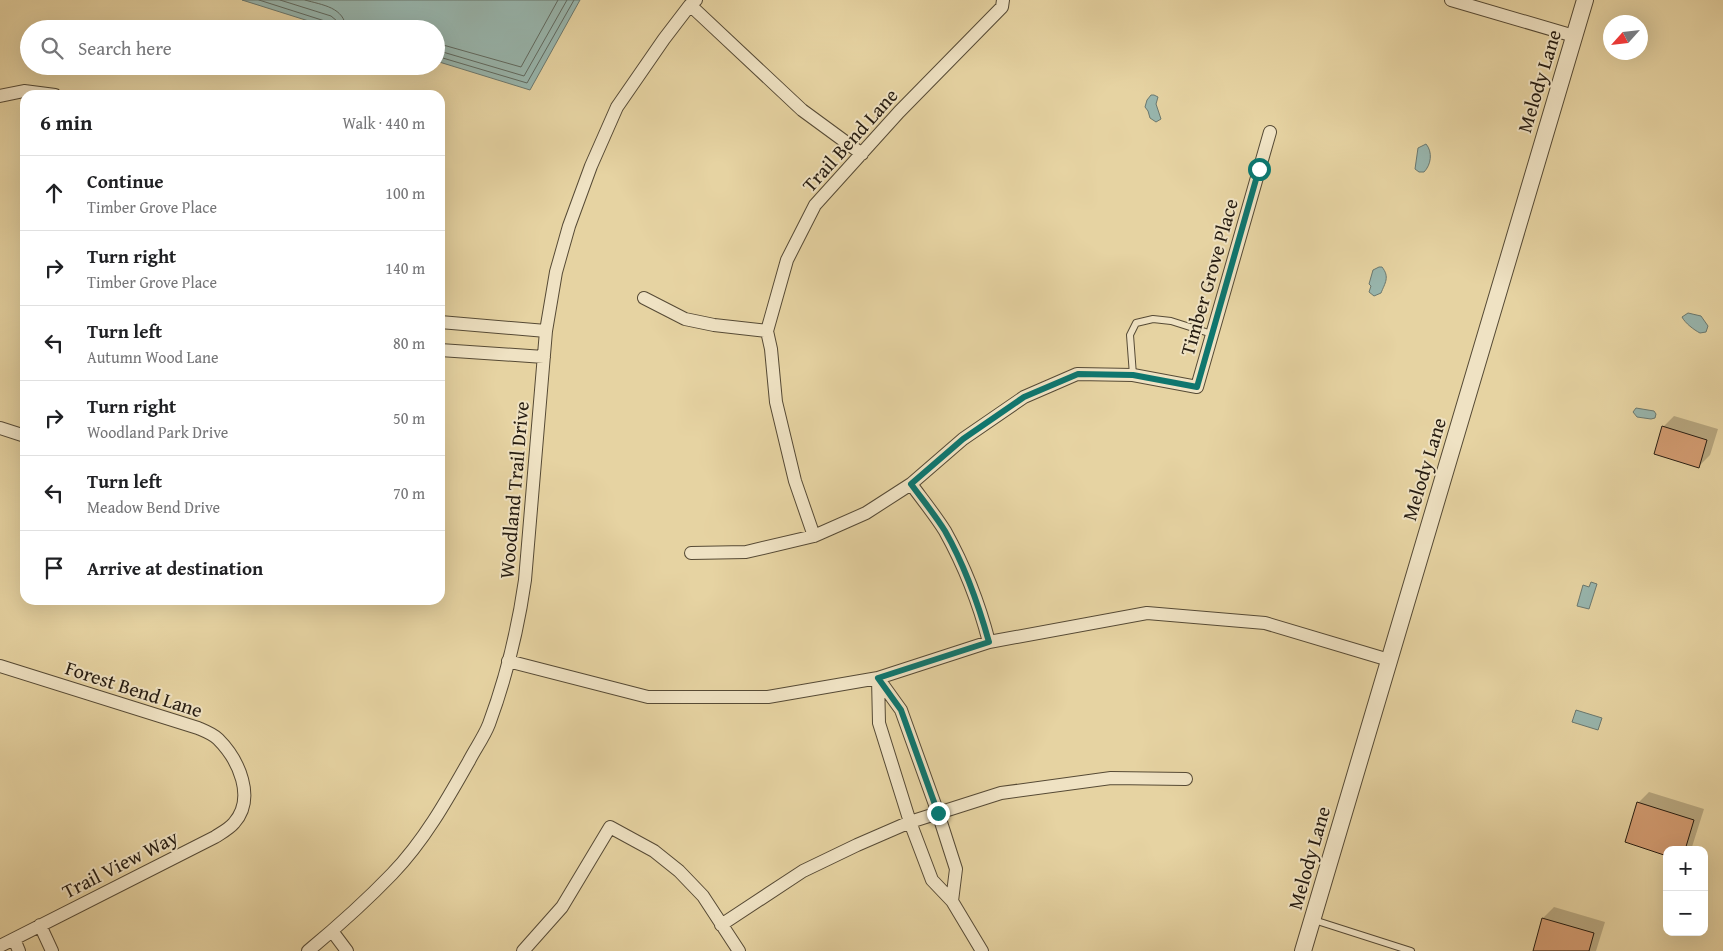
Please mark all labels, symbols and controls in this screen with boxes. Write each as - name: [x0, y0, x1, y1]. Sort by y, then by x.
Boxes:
- north arrow: [1603, 15, 1648, 60]
- search box: [20, 20, 445, 75]
- street label: Melody Lane: [1509, 26, 1568, 136]
- icon: search: [38, 34, 66, 62]
- text: Search here: [78, 34, 172, 62]
- street label: Trail Bend Lane: [795, 81, 904, 198]
- text: 6 min: [40, 107, 92, 138]
- text: Walk · 440 m: [342, 111, 425, 135]
- route start: [1248, 158, 1271, 181]
- text: Continue: [87, 167, 164, 195]
- icon: ahead: [40, 179, 68, 207]
- text: 100 m: [385, 181, 425, 205]
- text: Timber Grove Place: [87, 195, 217, 219]
- street label: Timber Grove Place: [1172, 195, 1245, 359]
- text: Turn right: [87, 242, 176, 270]
- icon: right: [40, 254, 68, 282]
- text: 140 m: [385, 256, 425, 280]
- text: Timber Grove Place: [87, 270, 217, 294]
- text: Turn left: [87, 317, 162, 345]
- icon: left: [40, 329, 68, 357]
- text: 80 m: [393, 331, 425, 355]
- text: Autumn Wood Lane: [87, 345, 218, 369]
- text: Turn right: [87, 392, 176, 420]
- street label: Woodland Trail Drive: [491, 400, 536, 580]
- icon: right: [40, 404, 68, 432]
- text: 50 m: [393, 406, 425, 430]
- street label: Melody Lane: [1394, 414, 1453, 524]
- text: Woodland Park Drive: [87, 420, 228, 444]
- text: Turn left: [87, 467, 162, 495]
- icon: left: [40, 479, 68, 507]
- text: 70 m: [393, 481, 425, 505]
- text: Meadow Bend Drive: [87, 495, 220, 519]
- icon: arrive: [40, 554, 68, 582]
- text: Arrive at destination: [87, 554, 263, 582]
- street label: Forest Bend Lane: [62, 653, 207, 724]
- route end: [927, 802, 950, 825]
- street label: Melody Lane: [1280, 803, 1337, 913]
- street label: Trail View Way: [57, 822, 183, 905]
- map controls: [1663, 846, 1708, 936]
- button: +: [1663, 846, 1708, 891]
- button: −: [1663, 891, 1708, 936]

